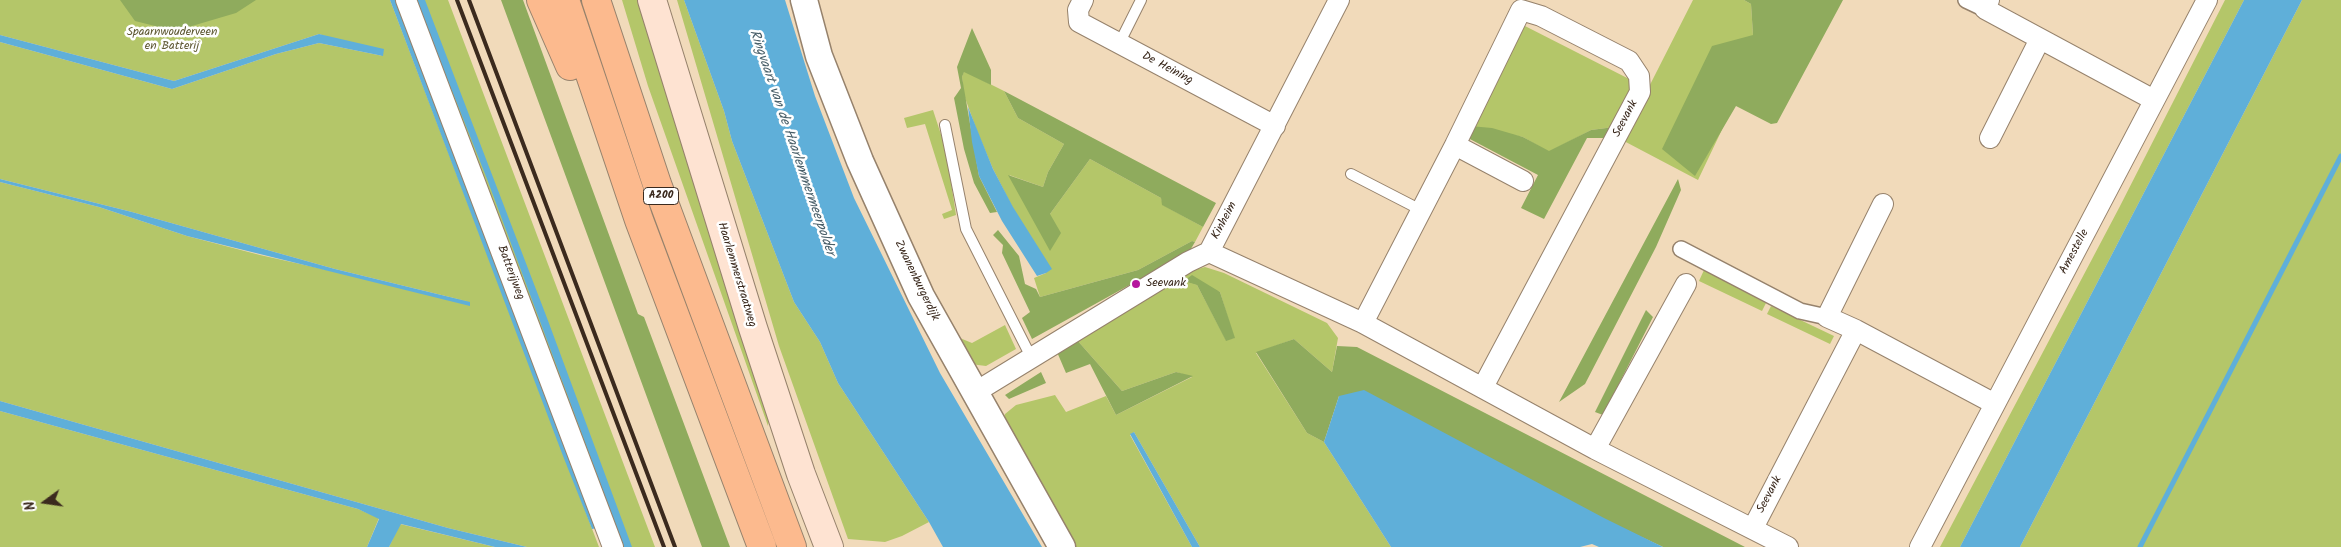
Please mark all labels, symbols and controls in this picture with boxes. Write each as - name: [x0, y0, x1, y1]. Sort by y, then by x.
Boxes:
- park label: Spaarnwouderveen en Batterij: [127, 26, 217, 54]
- water label: Ringvaart van de Haarlemmermeerpolder: [744, 28, 838, 258]
- street label: De Heining: [1139, 50, 1195, 88]
- street label: Seevank: [1610, 98, 1642, 140]
- road number: A200: [644, 188, 678, 205]
- street label: Kinheim: [1209, 200, 1241, 242]
- street label: Haarlemmerstraatweg: [713, 221, 759, 329]
- street label: Amestelle: [2057, 227, 2093, 277]
- street label: Zwanenburgerdijk: [890, 238, 942, 324]
- street label: Batterijweg: [493, 244, 527, 302]
- place label: Seevank: [1146, 277, 1186, 291]
- marker: Seevank: [1130, 278, 1142, 290]
- street label: Seevank: [1754, 474, 1786, 516]
- north arrow: [20, 477, 70, 527]
- text: N: [19, 499, 42, 513]

